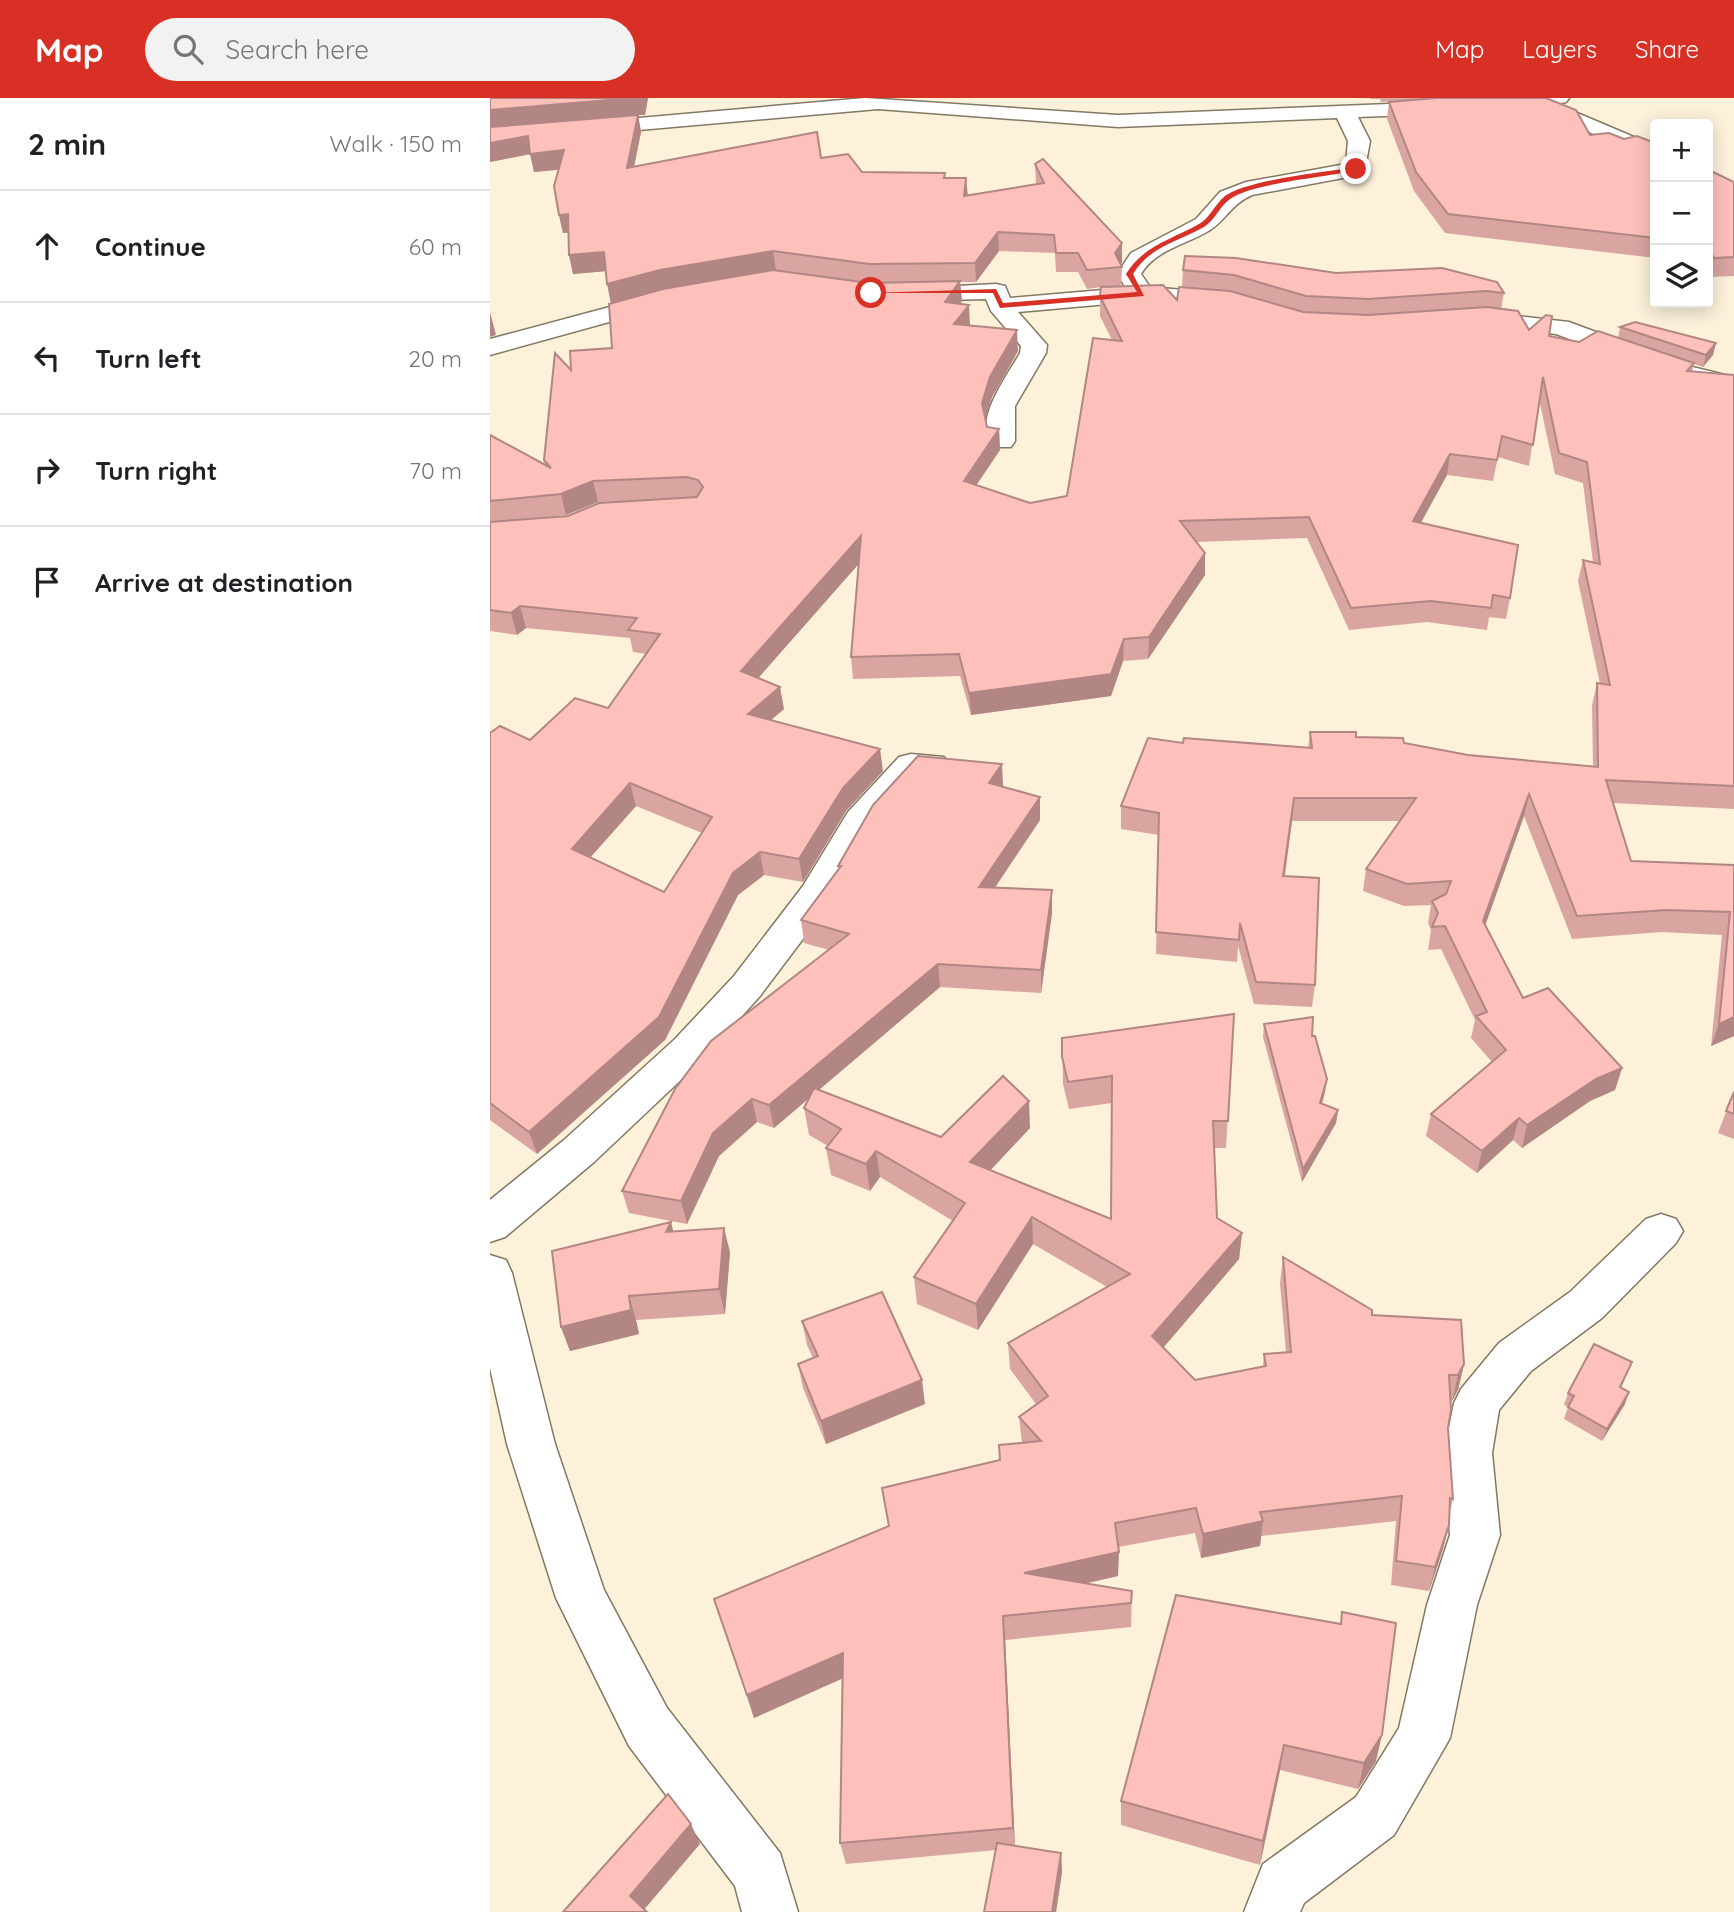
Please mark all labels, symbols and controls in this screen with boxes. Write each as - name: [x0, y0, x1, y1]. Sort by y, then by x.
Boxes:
- search box: [145, 18, 635, 81]
- text: Map: [35, 29, 103, 70]
- icon: search: [169, 30, 207, 68]
- text: Search here: [225, 33, 369, 66]
- text: Map: [1435, 34, 1484, 64]
- text: Layers: [1522, 34, 1597, 64]
- text: Share: [1635, 34, 1699, 64]
- map controls: [1650, 119, 1713, 308]
- button: +: [1650, 119, 1713, 182]
- text: 2 min: [28, 125, 106, 163]
- text: Walk · 150 m: [329, 129, 462, 158]
- route end: [1340, 153, 1371, 184]
- button: −: [1650, 182, 1713, 245]
- icon: ahead: [28, 227, 66, 265]
- text: Continue: [95, 230, 206, 263]
- text: 60 m: [409, 232, 462, 261]
- button: layers: [1650, 245, 1713, 308]
- route start: [855, 277, 886, 308]
- icon: left: [28, 339, 66, 377]
- text: Turn left: [95, 342, 202, 375]
- text: 20 m: [408, 344, 462, 373]
- icon: right: [28, 451, 66, 489]
- text: Turn right: [95, 454, 217, 487]
- text: 70 m: [409, 456, 462, 485]
- icon: arrive: [28, 563, 66, 601]
- text: Arrive at destination: [95, 566, 353, 599]

